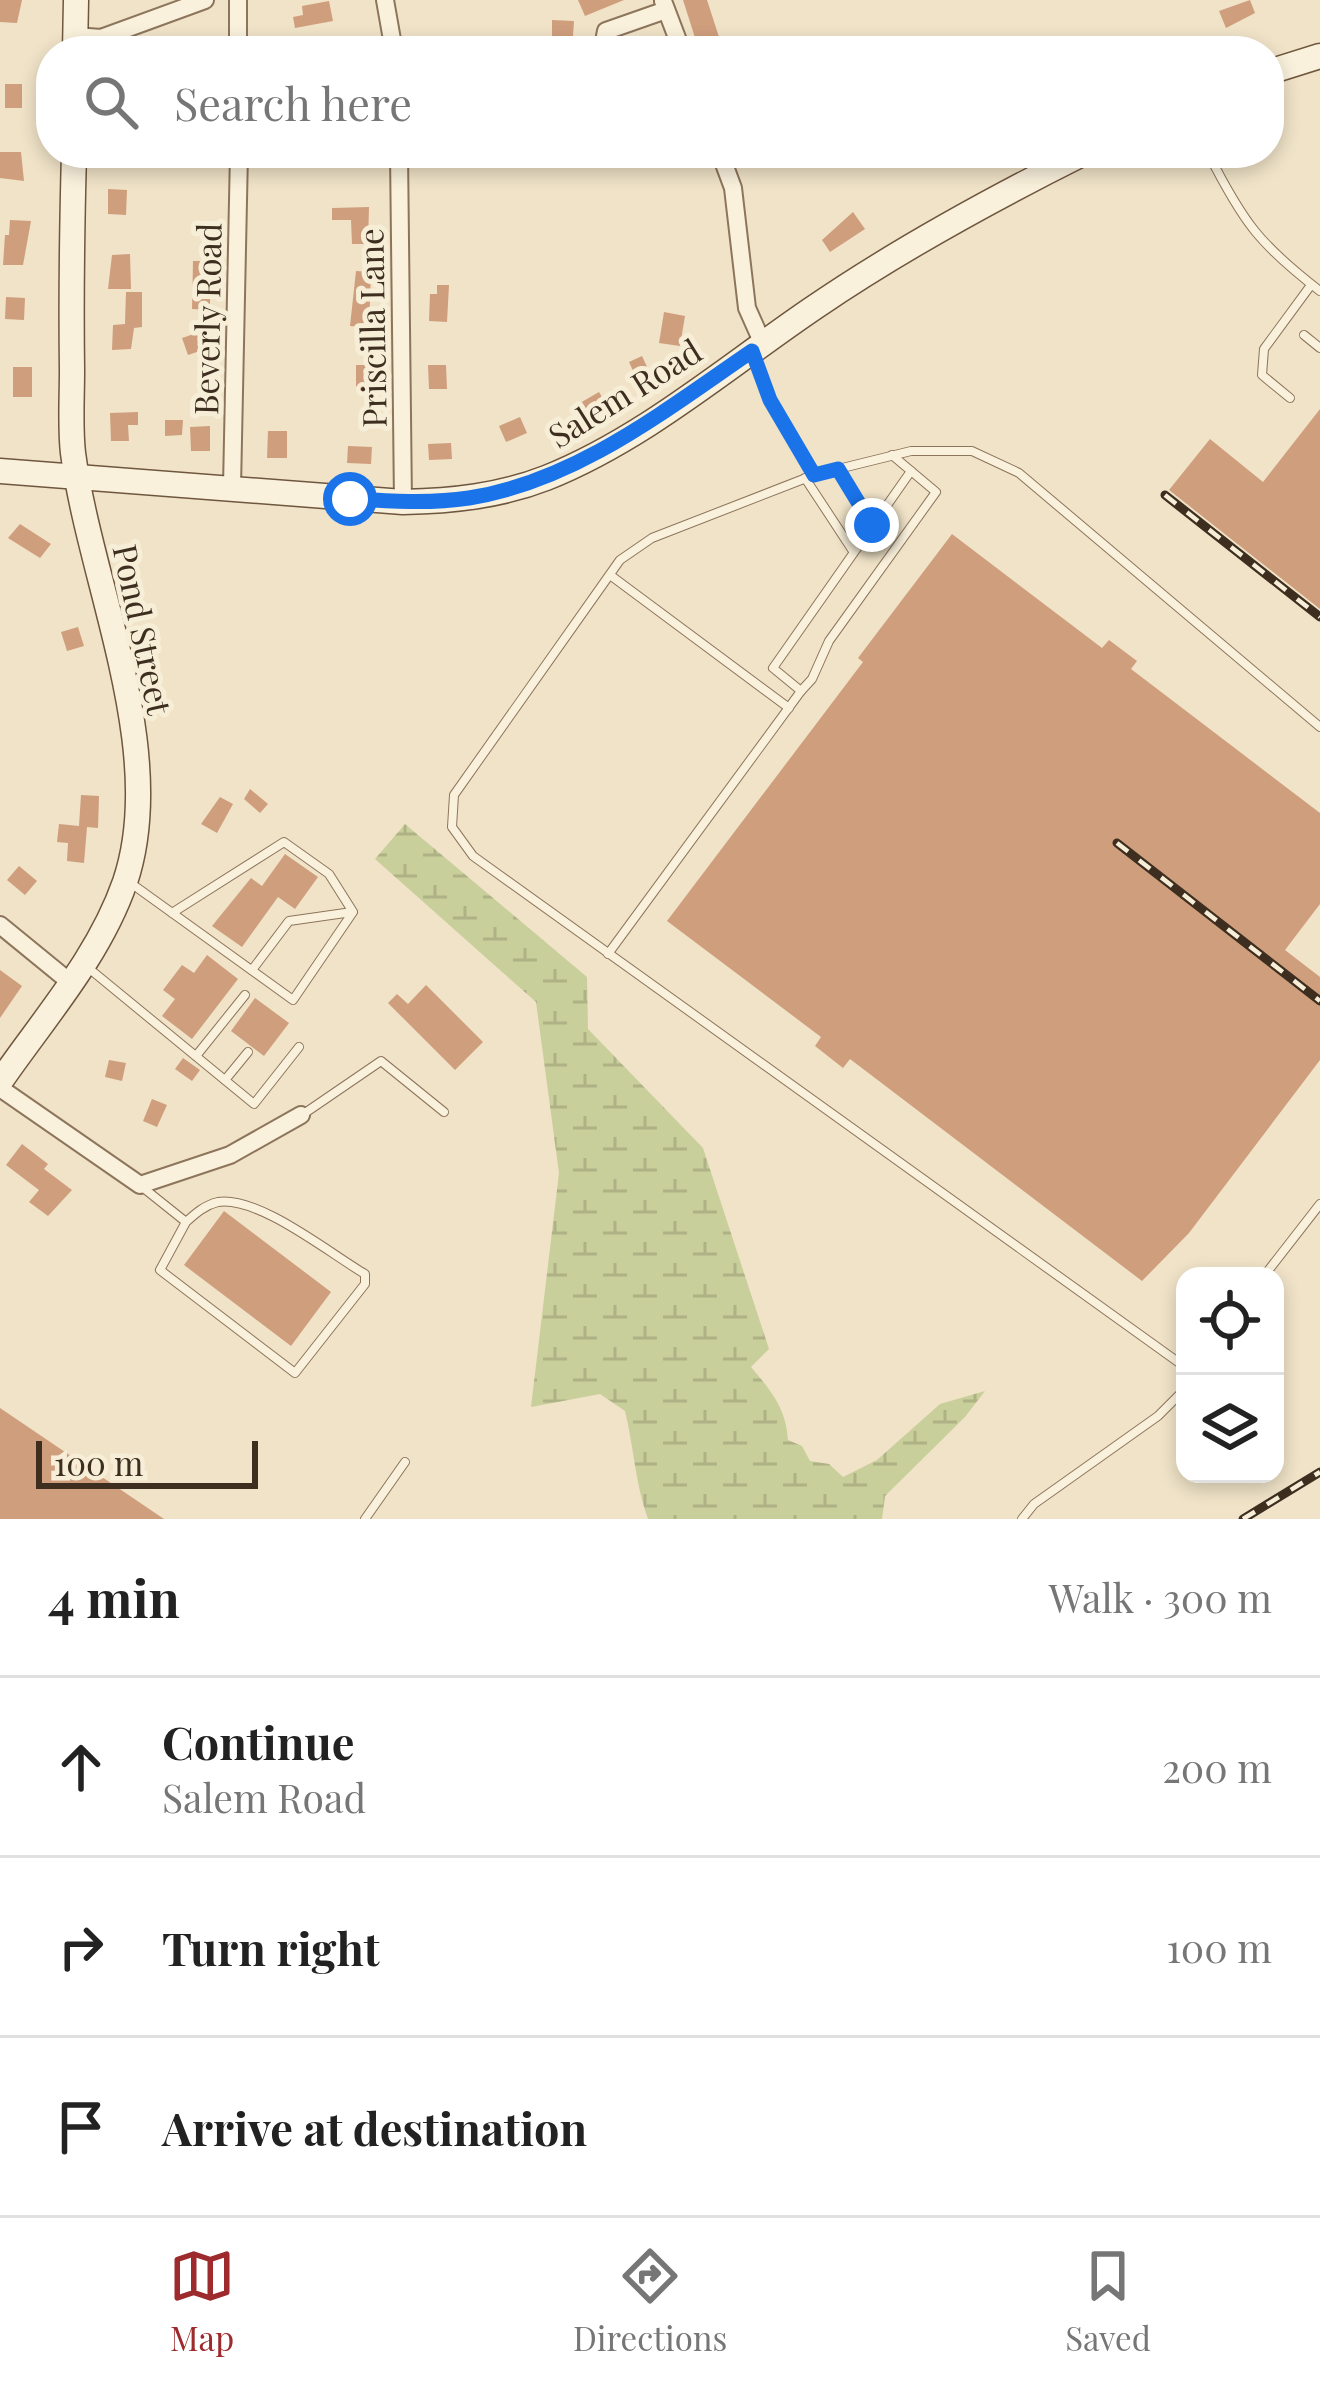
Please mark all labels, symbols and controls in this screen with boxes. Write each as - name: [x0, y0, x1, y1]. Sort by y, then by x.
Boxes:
- search box: [36, 36, 1284, 168]
- icon: search: [78, 69, 144, 135]
- text: Search here: [174, 72, 412, 132]
- street label: Beverly Road: [182, 223, 230, 415]
- street label: Priscilla Lane: [347, 228, 395, 428]
- street label: Salem Road: [539, 328, 709, 456]
- route start: [323, 472, 377, 526]
- route end: [845, 498, 899, 552]
- street label: Pond Street: [105, 540, 184, 719]
- map controls: [1176, 1267, 1284, 1483]
- button: locate: [1176, 1267, 1284, 1375]
- button: layers: [1176, 1375, 1284, 1483]
- scale bar: [36, 1435, 258, 1488]
- text: 100 m: [54, 1440, 143, 1484]
- text: 4 min: [48, 1563, 180, 1631]
- text: Walk · 300 m: [1049, 1571, 1272, 1623]
- text: Continue: [162, 1711, 354, 1771]
- icon: ahead: [48, 1734, 114, 1800]
- text: 200 m: [1162, 1741, 1272, 1793]
- text: Salem Road: [162, 1771, 366, 1823]
- icon: right: [48, 1914, 114, 1980]
- text: Turn right: [162, 1917, 380, 1977]
- text: 100 m: [1166, 1921, 1272, 1973]
- icon: arrive: [48, 2094, 114, 2160]
- text: Arrive at destination: [162, 2097, 587, 2157]
- tab: Map: [169, 2243, 235, 2359]
- tab: Directions: [573, 2243, 727, 2359]
- tab: Saved: [1065, 2243, 1151, 2359]

